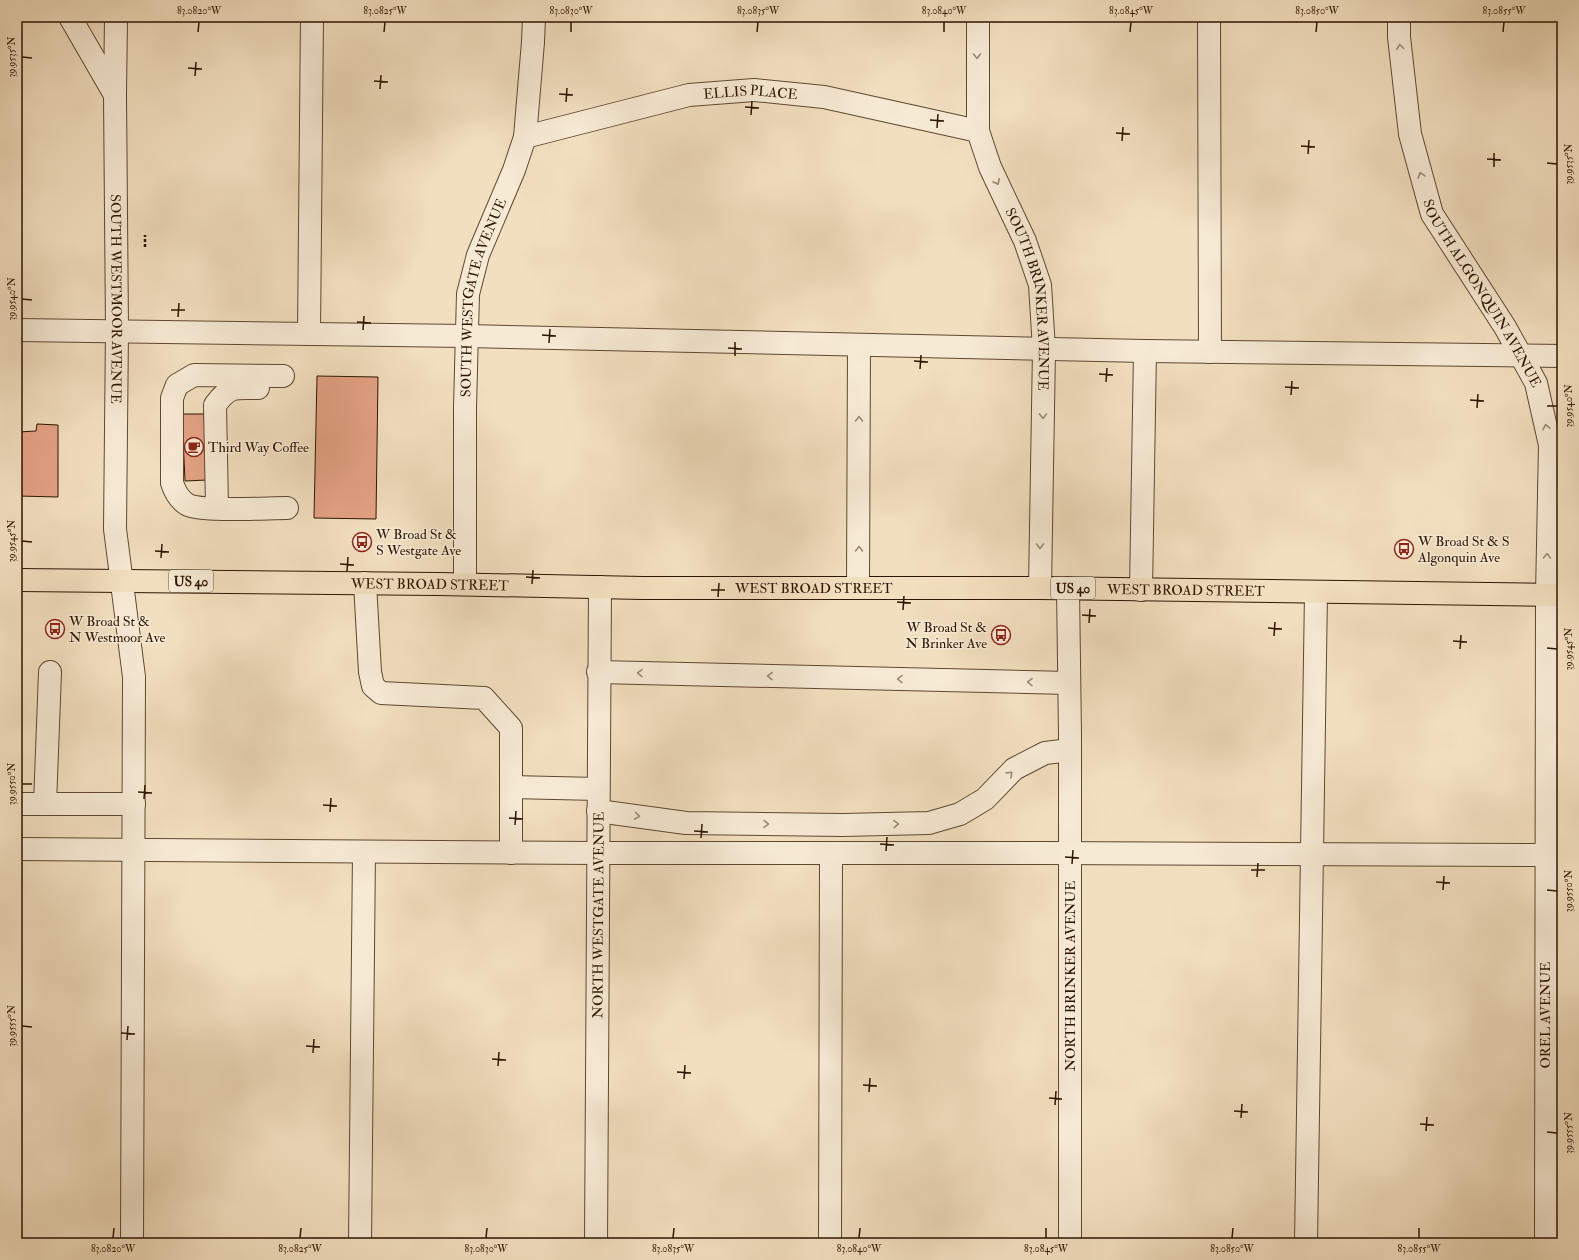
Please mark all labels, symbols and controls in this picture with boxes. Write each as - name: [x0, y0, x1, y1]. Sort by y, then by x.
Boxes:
- text: 83.0820°W: [177, 5, 222, 17]
- text: 83.0825°W: [363, 5, 408, 17]
- text: 83.0830°W: [550, 5, 593, 17]
- text: 83.0835°W: [737, 5, 780, 17]
- text: 83.0840°W: [922, 5, 967, 17]
- text: 83.0845°W: [1109, 5, 1154, 17]
- text: 83.0850°W: [1295, 5, 1340, 17]
- text: 83.0855°W: [1483, 5, 1526, 17]
- text: 39.9535°N: [6, 36, 18, 78]
- one-way arrow: [1396, 44, 1405, 50]
- one-way arrow: [973, 53, 981, 59]
- street label: ELLIS PLACE: [703, 82, 798, 103]
- text: 39.9535°N: [1563, 143, 1575, 185]
- one-way arrow: [1417, 171, 1426, 178]
- one-way arrow: [992, 178, 1000, 186]
- street label: SOUTH WESTMOOR AVENUE: [107, 194, 125, 404]
- street label: SOUTH WESTGATE AVENUE: [457, 196, 510, 397]
- street label: SOUTH ALGONQUIN AVENUE: [1419, 197, 1545, 390]
- street label: SOUTH BRINKER AVENUE: [1001, 205, 1052, 391]
- text: 39.9540°N: [6, 277, 18, 321]
- text: 39.9540°N: [1563, 384, 1575, 428]
- one-way arrow: [1039, 413, 1047, 419]
- one-way arrow: [855, 416, 863, 422]
- one-way arrow: [1542, 423, 1550, 430]
- cafe icon: Third Way Coffee: [183, 436, 205, 458]
- place label: Third Way Coffee: [208, 439, 309, 457]
- text: 39.9545°N: [6, 520, 18, 562]
- place label: W Broad St & S Westgate Ave: [375, 526, 461, 559]
- bus stop icon: W Broad St & S Westgate Ave: [351, 531, 373, 553]
- place label: W Broad St & S Algonquin Ave: [1417, 533, 1510, 566]
- bus stop icon: W Broad St & S Algonquin Ave: [1393, 538, 1415, 560]
- one-way arrow: [1036, 543, 1044, 549]
- one-way arrow: [855, 546, 863, 552]
- one-way arrow: [1543, 553, 1552, 559]
- road number: US 40: [169, 570, 213, 592]
- street label: WEST BROAD STREET: [350, 575, 510, 594]
- road number: US 40: [1051, 577, 1095, 599]
- street label: WEST BROAD STREET: [734, 580, 893, 597]
- street label: WEST BROAD STREET: [1106, 581, 1265, 600]
- place label: W Broad St & N Westmoor Ave: [68, 613, 166, 646]
- bus stop icon: W Broad St & N Westmoor Ave: [44, 618, 66, 640]
- place label: W Broad St & N Brinker Ave: [905, 619, 987, 652]
- bus stop icon: W Broad St & N Brinker Ave: [990, 624, 1012, 646]
- text: 39.9545°N: [1563, 628, 1575, 670]
- one-way arrow: [637, 669, 643, 677]
- one-way arrow: [767, 672, 773, 680]
- one-way arrow: [897, 675, 903, 683]
- one-way arrow: [1027, 678, 1033, 686]
- text: 39.9550°N: [6, 763, 18, 805]
- one-way arrow: [1005, 771, 1013, 778]
- one-way arrow: [634, 811, 640, 820]
- street label: NORTH WESTGATE AVENUE: [589, 812, 608, 1018]
- one-way arrow: [763, 820, 769, 828]
- one-way arrow: [893, 820, 899, 828]
- text: 39.9550°N: [1563, 870, 1575, 912]
- street label: NORTH BRINKER AVENUE: [1062, 881, 1079, 1071]
- street label: OREL AVENUE: [1537, 962, 1554, 1068]
- text: 39.9555°N: [6, 1005, 18, 1047]
- text: 39.9555°N: [1563, 1112, 1575, 1154]
- text: 83.0820°W: [91, 1243, 136, 1255]
- text: 83.0825°W: [278, 1243, 323, 1255]
- text: 83.0830°W: [465, 1243, 508, 1255]
- text: 83.0835°W: [652, 1243, 695, 1255]
- text: 83.0840°W: [837, 1243, 882, 1255]
- text: 83.0845°W: [1024, 1243, 1069, 1255]
- text: 83.0850°W: [1210, 1243, 1255, 1255]
- text: 83.0855°W: [1398, 1243, 1441, 1255]

